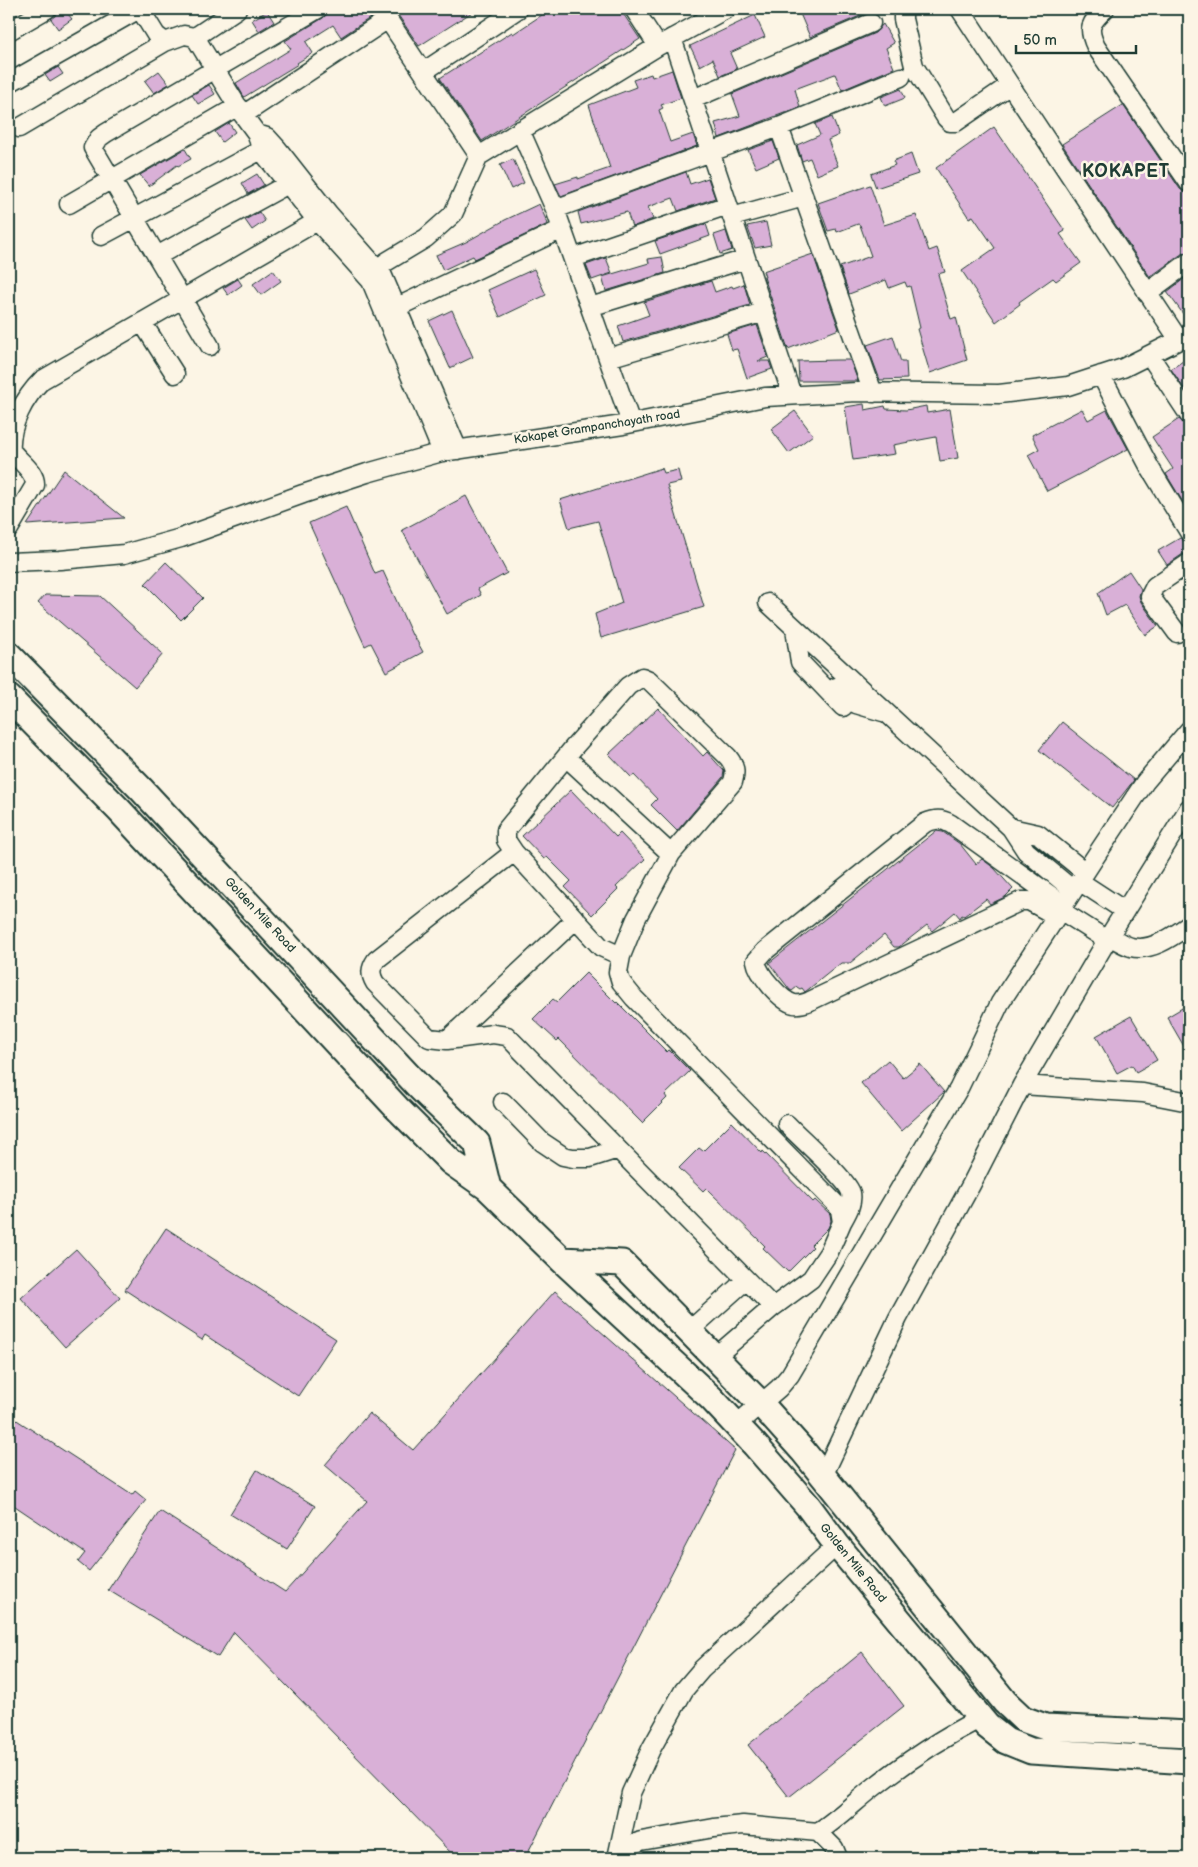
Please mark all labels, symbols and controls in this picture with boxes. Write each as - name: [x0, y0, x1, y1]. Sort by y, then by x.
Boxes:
- scale bar: [1016, 22, 1136, 54]
- text: 50 m: [1023, 31, 1057, 50]
- district label: KOKAPET: [1082, 161, 1170, 182]
- street label: Kokapet Grampanchayath road: [513, 406, 681, 448]
- street label: Golden Mile Road: [221, 874, 299, 956]
- street label: Golden Mile Road: [816, 1520, 890, 1606]

